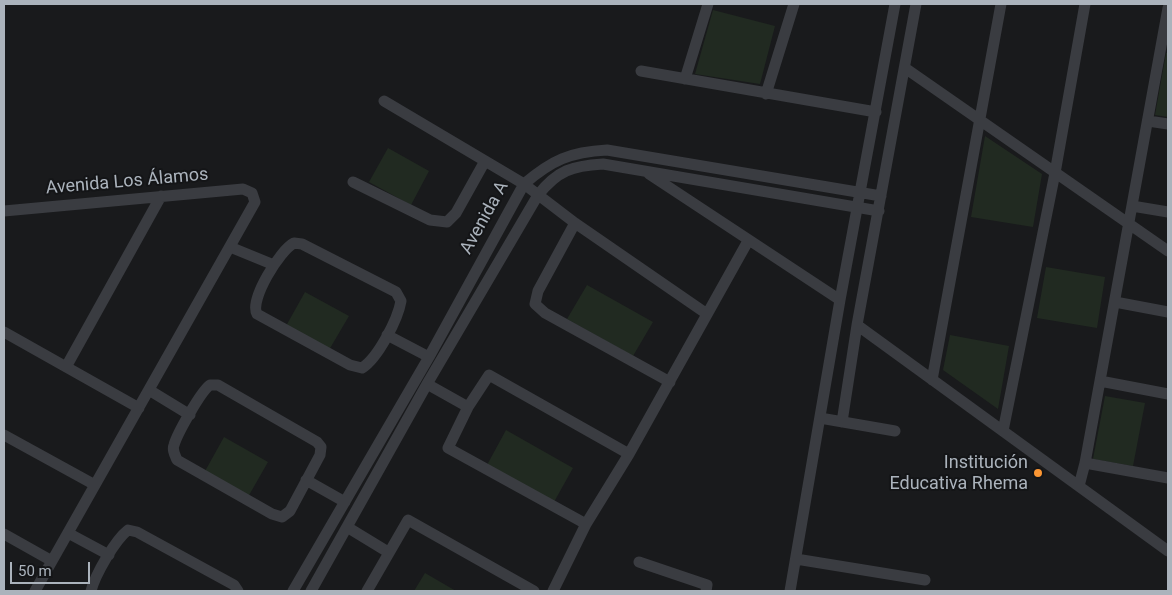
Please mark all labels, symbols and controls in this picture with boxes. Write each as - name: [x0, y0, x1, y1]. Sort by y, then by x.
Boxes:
- street label: Avenida Los Álamos: [45, 164, 209, 200]
- street label: Avenida A: [456, 178, 514, 258]
- place label: Institución Educativa Rhema: [889, 452, 1028, 494]
- marker: Institución Educativa Rhema: [1032, 467, 1044, 479]
- scale bar: [12, 552, 92, 584]
- text: 50 m: [18, 562, 52, 580]

